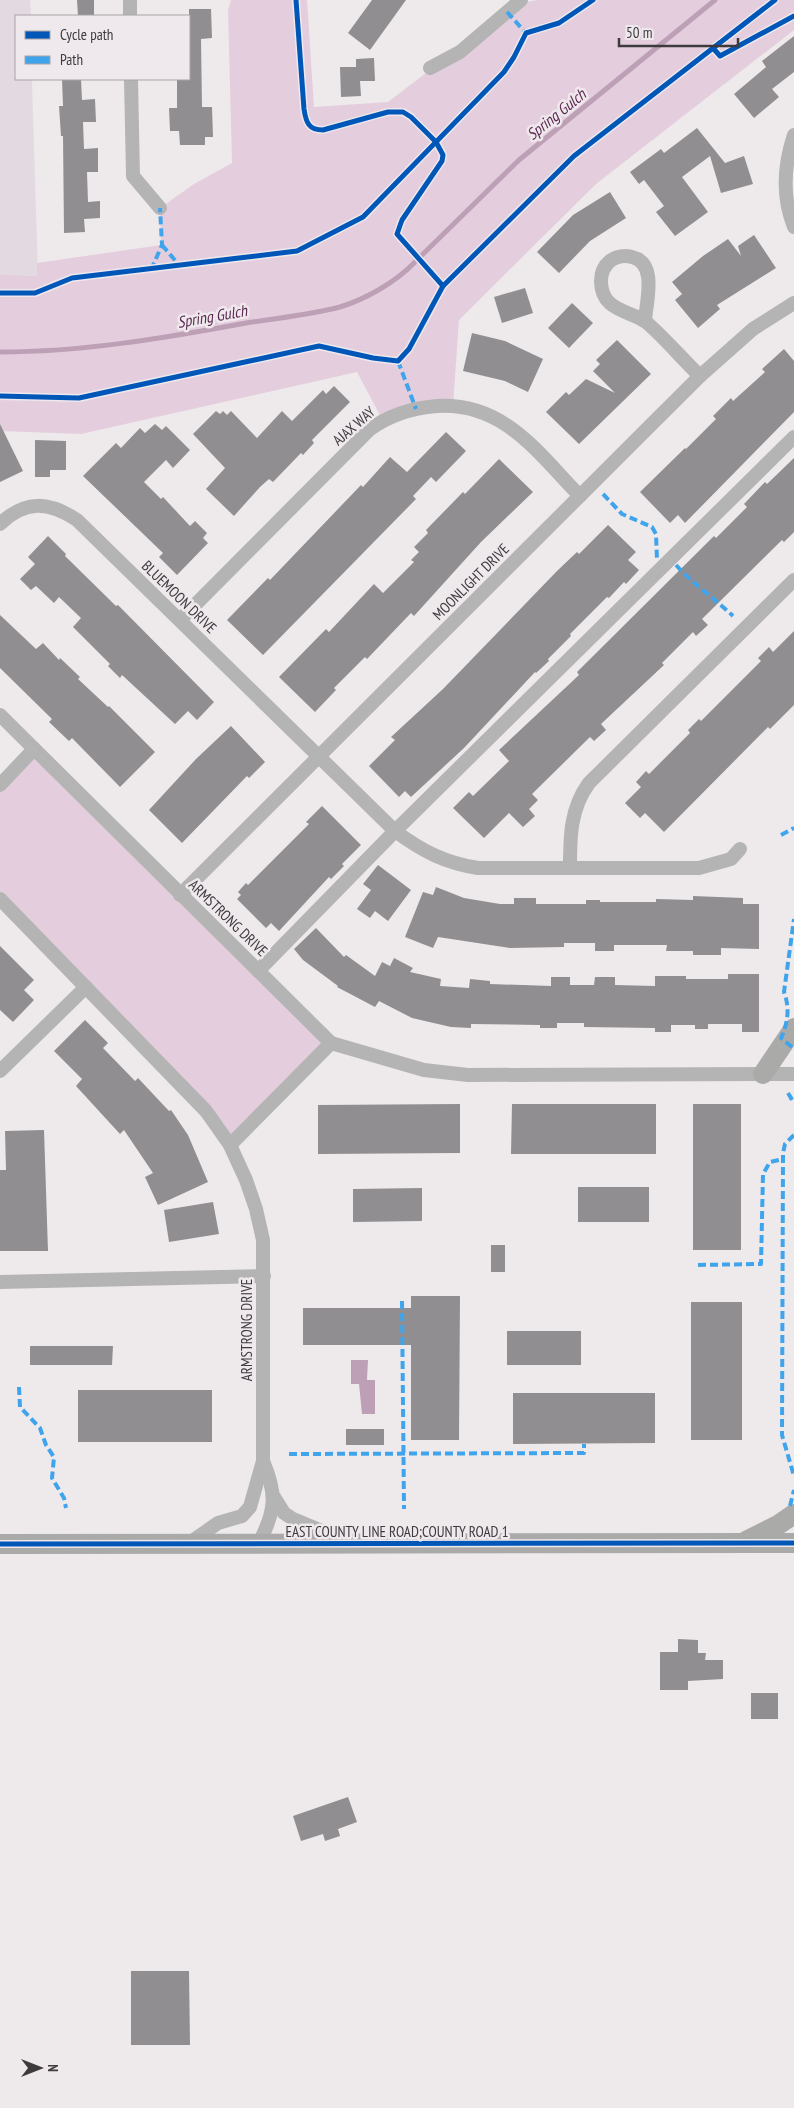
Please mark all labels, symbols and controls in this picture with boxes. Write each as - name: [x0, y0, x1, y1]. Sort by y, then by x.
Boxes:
- legend: [15, 15, 190, 80]
- scale bar: [619, 15, 738, 47]
- text: 50 m: [626, 23, 652, 42]
- text: Cycle path: [60, 25, 113, 44]
- text: Path: [60, 50, 83, 69]
- water label: Spring Gulch: [522, 84, 590, 144]
- water label: Spring Gulch: [176, 300, 249, 332]
- street label: AJAX WAY: [328, 402, 379, 449]
- street label: MOONLIGHT DRIVE: [428, 539, 513, 624]
- street label: BLUEMOON DRIVE: [138, 556, 221, 637]
- street label: ARMSTRONG DRIVE: [185, 875, 272, 960]
- street label: ARMSTRONG DRIVE: [237, 1279, 256, 1381]
- street label: EAST COUNTY LINE ROAD;COUNTY ROAD 1: [286, 1522, 508, 1541]
- north arrow: [15, 2043, 65, 2093]
- text: N: [44, 2064, 62, 2072]

